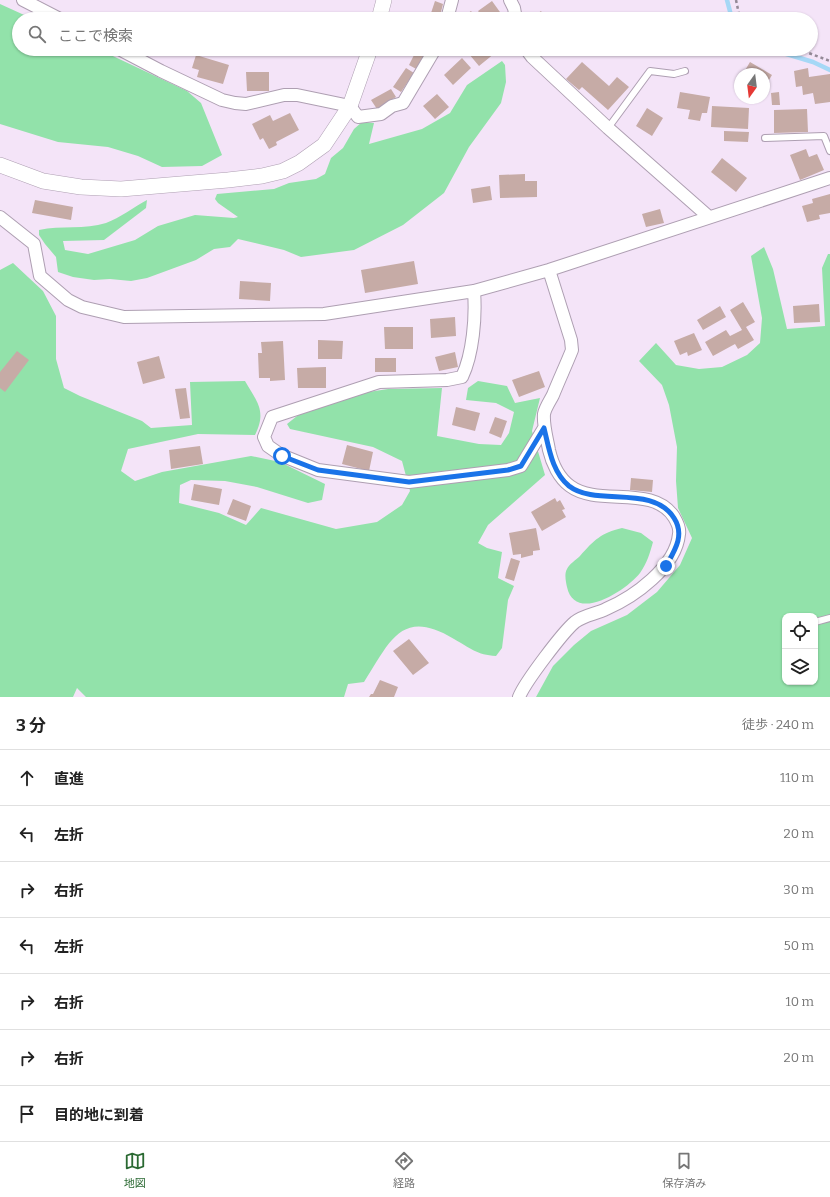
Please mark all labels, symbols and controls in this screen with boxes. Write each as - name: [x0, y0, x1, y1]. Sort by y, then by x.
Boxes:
- search box: [12, 12, 818, 56]
- icon: search: [26, 23, 48, 45]
- text: ここで検索: [58, 27, 133, 45]
- north arrow: [734, 68, 770, 104]
- route start: [273, 447, 291, 465]
- route end: [657, 557, 675, 575]
- map controls: [782, 613, 818, 685]
- button: locate: [782, 613, 818, 649]
- button: layers: [782, 649, 818, 685]
- text: 3 分: [16, 715, 46, 736]
- text: 徒歩 · 240 m: [742, 717, 814, 732]
- icon: ahead: [16, 767, 38, 789]
- text: 直進: [54, 770, 84, 788]
- text: 110 m: [780, 770, 814, 785]
- icon: left: [16, 823, 38, 845]
- text: 左折: [54, 826, 84, 844]
- text: 20 m: [784, 826, 814, 841]
- icon: right: [16, 879, 38, 901]
- text: 右折: [54, 882, 84, 900]
- text: 30 m: [783, 882, 814, 897]
- icon: left: [16, 935, 38, 957]
- text: 左折: [54, 938, 84, 956]
- text: 50 m: [784, 938, 814, 953]
- icon: right: [16, 991, 38, 1013]
- text: 右折: [54, 994, 84, 1012]
- text: 10 m: [785, 994, 814, 1009]
- icon: right: [16, 1047, 38, 1069]
- text: 右折: [54, 1050, 84, 1068]
- text: 20 m: [784, 1050, 814, 1065]
- icon: arrive: [16, 1103, 38, 1125]
- text: 目的地に到着: [54, 1106, 144, 1124]
- tab: 地図: [124, 1150, 146, 1190]
- tab: 経路: [393, 1150, 415, 1190]
- tab: 保存済み: [662, 1150, 706, 1190]

